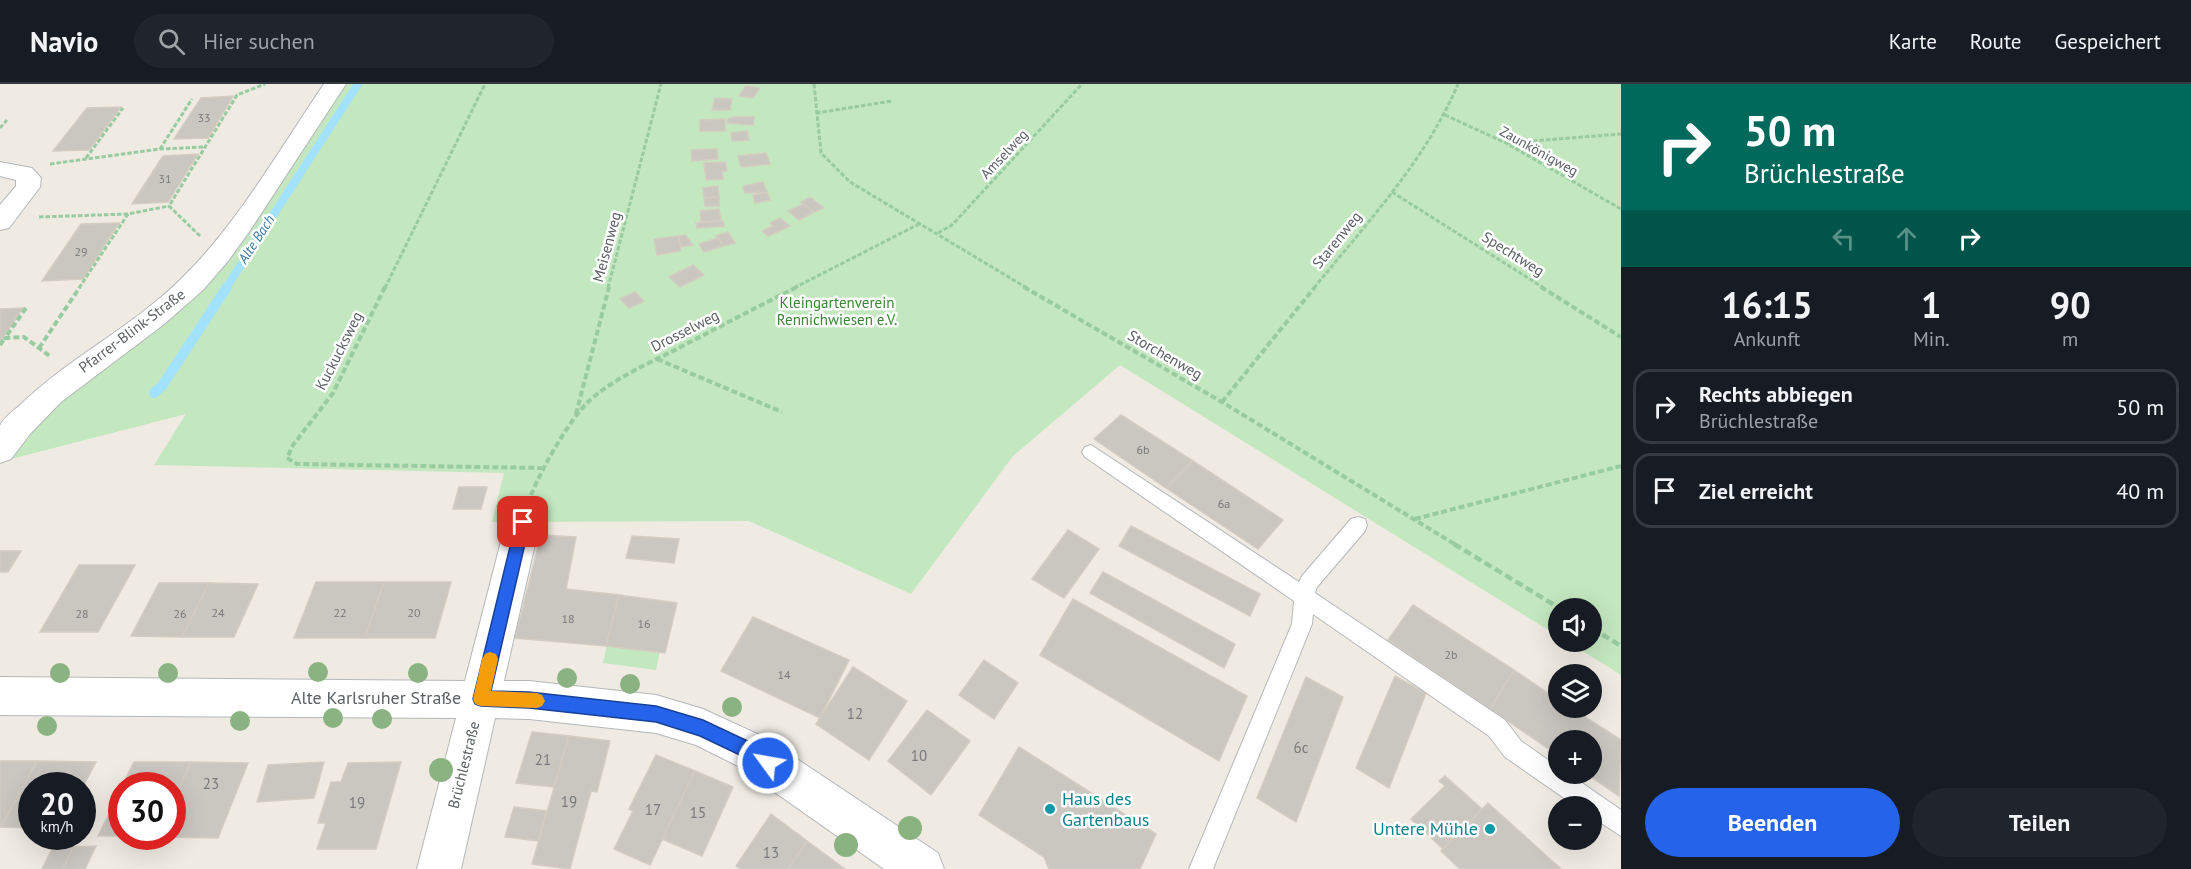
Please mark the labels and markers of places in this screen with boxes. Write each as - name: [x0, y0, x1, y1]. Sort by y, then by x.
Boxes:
- pin: [497, 496, 548, 547]
- place label: Haus des Gartenbaus: [1062, 787, 1149, 831]
- marker: Haus des Gartenbaus: [1043, 802, 1057, 816]
- place label: Untere Mühle: [1373, 817, 1478, 840]
- marker: Untere Mühle: [1483, 822, 1497, 836]

